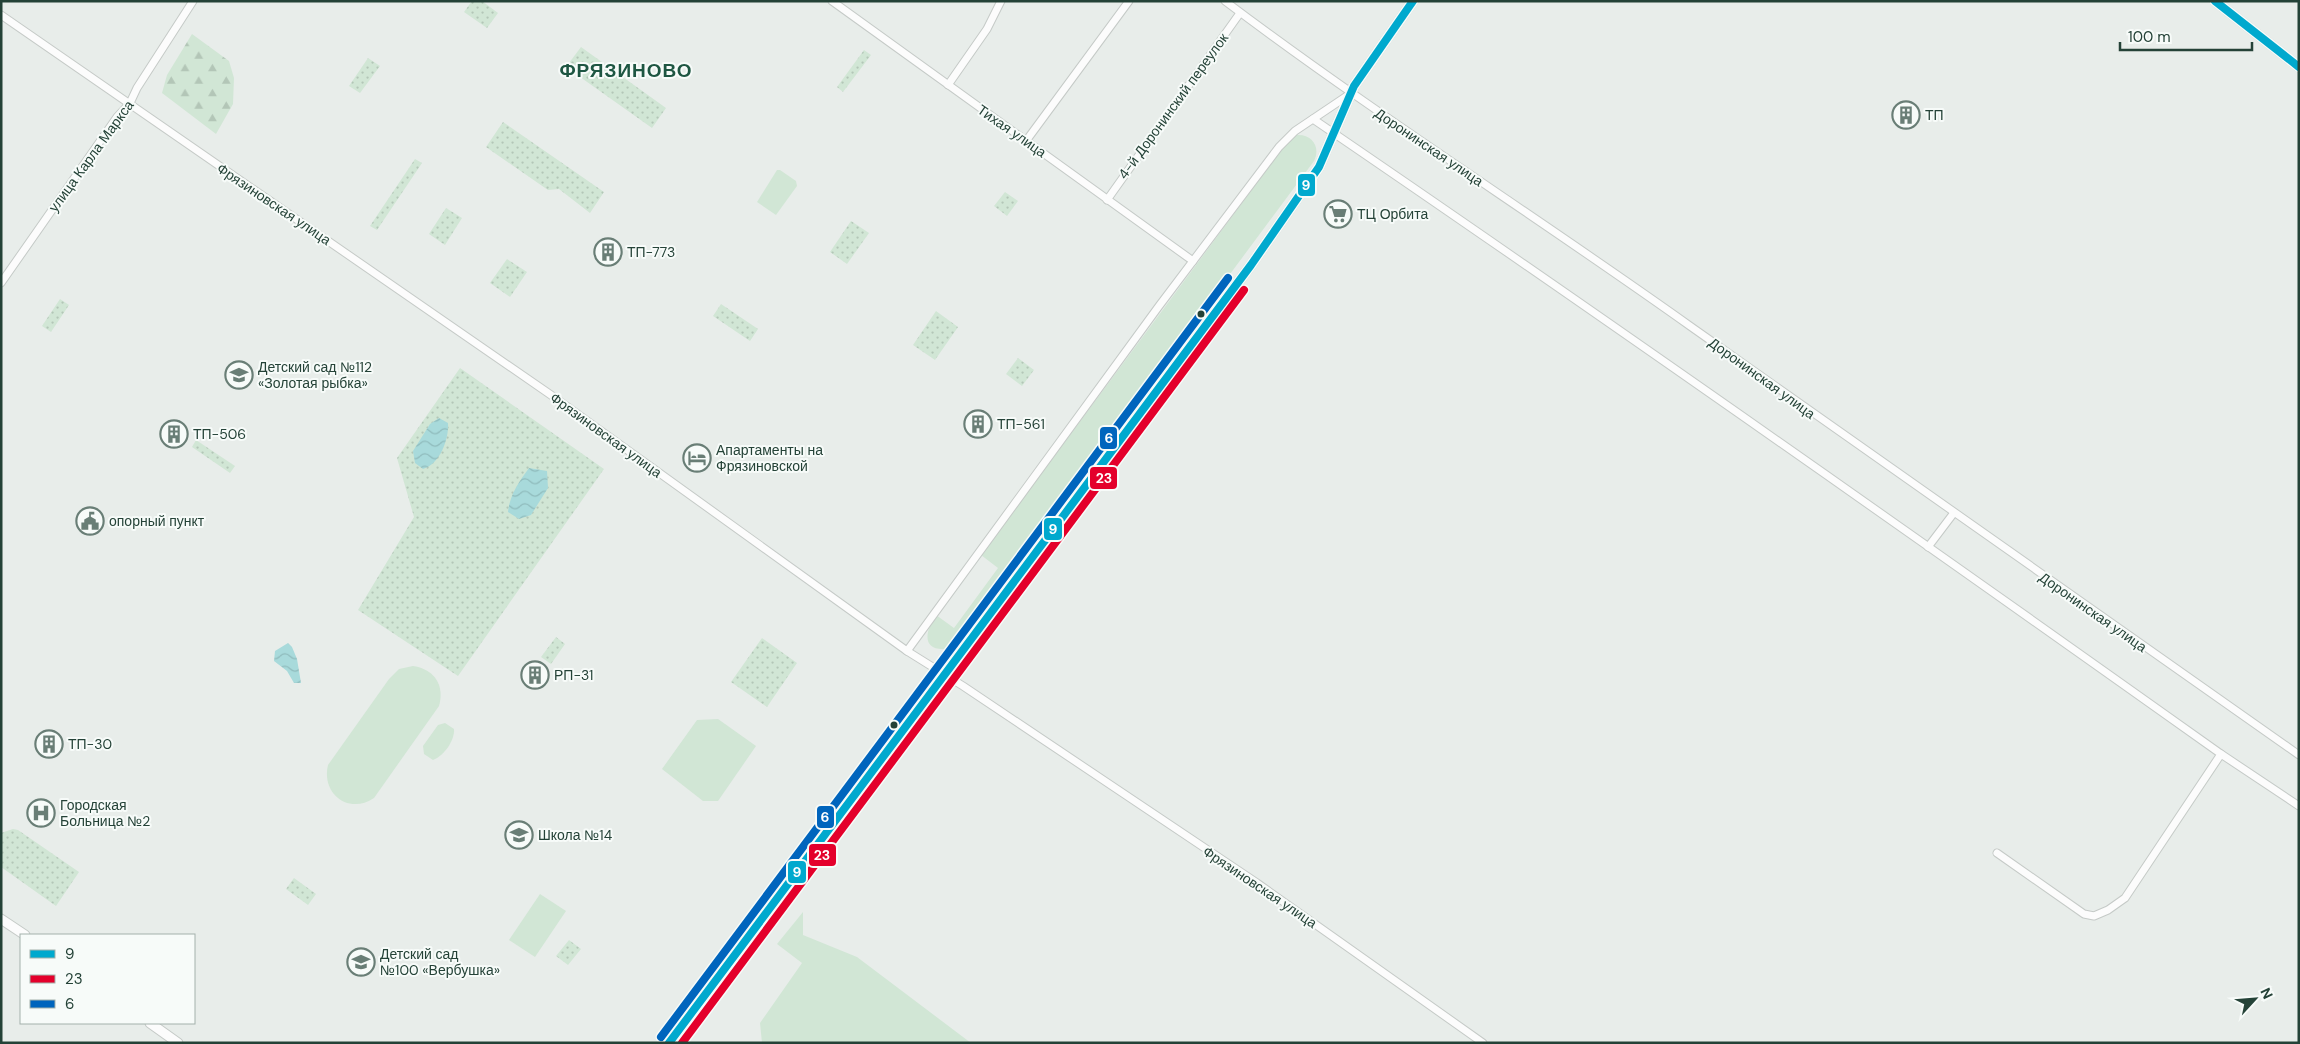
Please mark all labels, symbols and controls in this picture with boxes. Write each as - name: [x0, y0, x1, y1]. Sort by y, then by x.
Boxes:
- scale bar: [2120, 20, 2252, 52]
- text: 100 m: [2128, 27, 2171, 47]
- street label: 4-й Доронинский переулок: [1114, 29, 1233, 183]
- district label: ФРЯЗИНОВО: [559, 58, 693, 83]
- street label: улица Карла Маркса: [44, 96, 138, 215]
- building icon: ТП: [1891, 100, 1921, 130]
- street label: Тихая улица: [974, 101, 1050, 161]
- street label: Доронинская улица: [1371, 104, 1487, 190]
- place label: ТП: [1925, 106, 1944, 124]
- street label: Фрязиновская улица: [213, 159, 335, 249]
- line badge: 9: [1297, 173, 1316, 197]
- text: 9: [1302, 176, 1311, 194]
- supermarket icon: ТЦ Орбита: [1323, 199, 1353, 229]
- place label: ТЦ Орбита: [1357, 205, 1428, 223]
- building icon: ТП-773: [593, 237, 623, 267]
- place label: ТП-773: [627, 243, 675, 261]
- unlabelled marker: [1196, 309, 1206, 319]
- street label: Доронинская улица: [1705, 333, 1819, 423]
- place label: Детский сад №112 «Золотая рыбка»: [258, 358, 372, 392]
- school or university icon: Детский сад №112 «Золотая рыбка»: [224, 360, 254, 390]
- street label: Фрязиновская улица: [547, 388, 666, 482]
- building icon: ТП-561: [963, 409, 993, 439]
- place label: ТП-561: [997, 415, 1045, 433]
- building icon: ТП-506: [159, 419, 189, 449]
- place label: ТП-506: [193, 425, 246, 443]
- line badge: 6: [1099, 426, 1118, 450]
- text: 6: [1105, 429, 1114, 447]
- place label: Апартаменты на Фрязиновской: [716, 441, 823, 475]
- hotel icon: Апартаменты на Фрязиновской: [682, 443, 712, 473]
- line badge: 23: [1089, 466, 1118, 490]
- text: 23: [1096, 469, 1112, 487]
- public building icon: опорный пункт: [75, 506, 105, 536]
- place label: опорный пункт: [109, 512, 205, 530]
- line badge: 9: [1043, 517, 1063, 541]
- text: 9: [1049, 520, 1058, 538]
- street label: Доронинская улица: [2036, 568, 2150, 656]
- building icon: РП-31: [520, 660, 550, 690]
- place label: РП-31: [554, 666, 593, 684]
- unlabelled marker: [889, 720, 899, 730]
- building icon: ТП-30: [34, 729, 64, 759]
- place label: ТП-30: [68, 735, 112, 753]
- place label: Городская Больница №2: [60, 796, 150, 830]
- hospital icon: Городская Больница №2: [26, 798, 56, 828]
- line badge: 6: [816, 805, 835, 829]
- text: 6: [821, 808, 830, 826]
- school or university icon: Школа №14: [504, 820, 534, 850]
- place label: Школа №14: [538, 826, 613, 844]
- street label: Фрязиновская улица: [1199, 842, 1321, 932]
- line badge: 23: [808, 843, 837, 867]
- text: 23: [814, 846, 830, 864]
- line badge: 9: [787, 860, 807, 884]
- text: 9: [793, 863, 802, 881]
- legend: [20, 934, 195, 1024]
- text: 9: [65, 944, 74, 964]
- place label: Детский сад №100 «Вербушка»: [380, 945, 500, 979]
- school or university icon: Детский сад №100 «Вербушка»: [346, 947, 376, 977]
- text: 23: [65, 969, 83, 989]
- north arrow: [2230, 974, 2280, 1024]
- text: N: [2256, 985, 2277, 1002]
- text: 6: [65, 994, 74, 1014]

